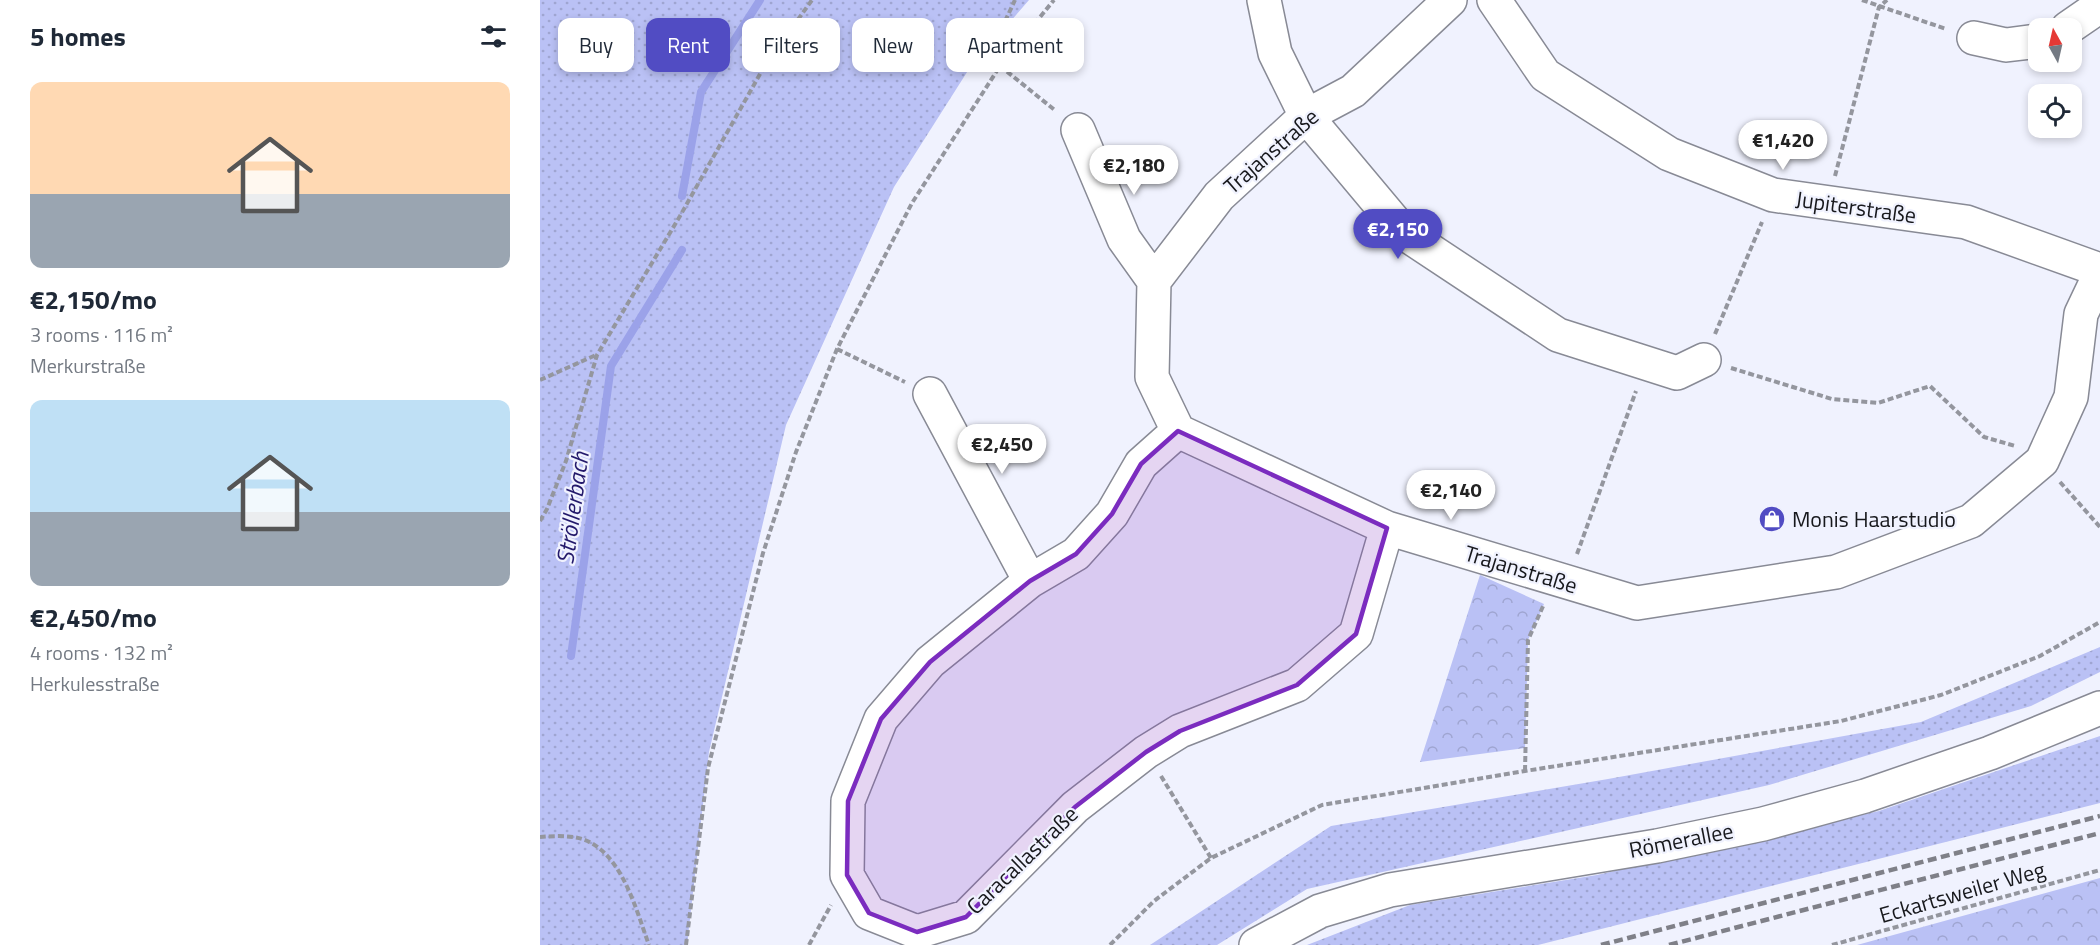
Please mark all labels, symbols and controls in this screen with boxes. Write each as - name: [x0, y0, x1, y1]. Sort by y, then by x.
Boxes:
- text: 5 homes: [30, 17, 126, 56]
- chip: Buy: [558, 18, 634, 72]
- chip: Rent: [646, 18, 730, 72]
- chip: Filters: [742, 18, 840, 72]
- chip: New: [852, 18, 934, 72]
- chip: Apartment: [946, 18, 1084, 72]
- north arrow: [2028, 18, 2082, 72]
- map controls: [2028, 18, 2082, 138]
- icon: filters: [477, 20, 510, 53]
- button: locate: [2028, 84, 2082, 138]
- street label: Trajanstraße: [1216, 100, 1326, 202]
- pin: €1,420: [1734, 120, 1832, 171]
- icon: home: [216, 121, 324, 229]
- text: €1,420: [1752, 124, 1814, 155]
- pin: €2,180: [1085, 145, 1183, 196]
- text: €2,180: [1103, 149, 1165, 180]
- street label: Jupiterstraße: [1794, 182, 1918, 232]
- pin: €2,150: [1349, 209, 1447, 260]
- text: €2,150: [1367, 213, 1429, 244]
- text: €2,150/mo: [30, 280, 157, 319]
- text: 3 rooms · 116 m²: [30, 319, 173, 350]
- text: Merkurstraße: [30, 350, 146, 381]
- pin: €2,450: [953, 424, 1051, 475]
- text: €2,450: [971, 428, 1033, 459]
- icon: home: [216, 439, 324, 547]
- water label: Ströllerbach: [546, 448, 598, 567]
- pin: €2,140: [1402, 470, 1500, 521]
- text: €2,140: [1420, 474, 1482, 505]
- place label: Monis Haarstudio: [1792, 502, 1956, 536]
- shop icon: Monis Haarstudio: [1757, 504, 1787, 534]
- street label: Trajanstraße: [1460, 536, 1582, 602]
- text: €2,450/mo: [30, 598, 157, 637]
- text: 4 rooms · 132 m²: [30, 637, 173, 668]
- text: Herkulesstraße: [30, 668, 159, 699]
- street label: Caracallastraße: [958, 798, 1086, 922]
- street label: Römerallee: [1626, 813, 1736, 867]
- street label: Eckartsweiler Weg: [1875, 852, 2049, 932]

